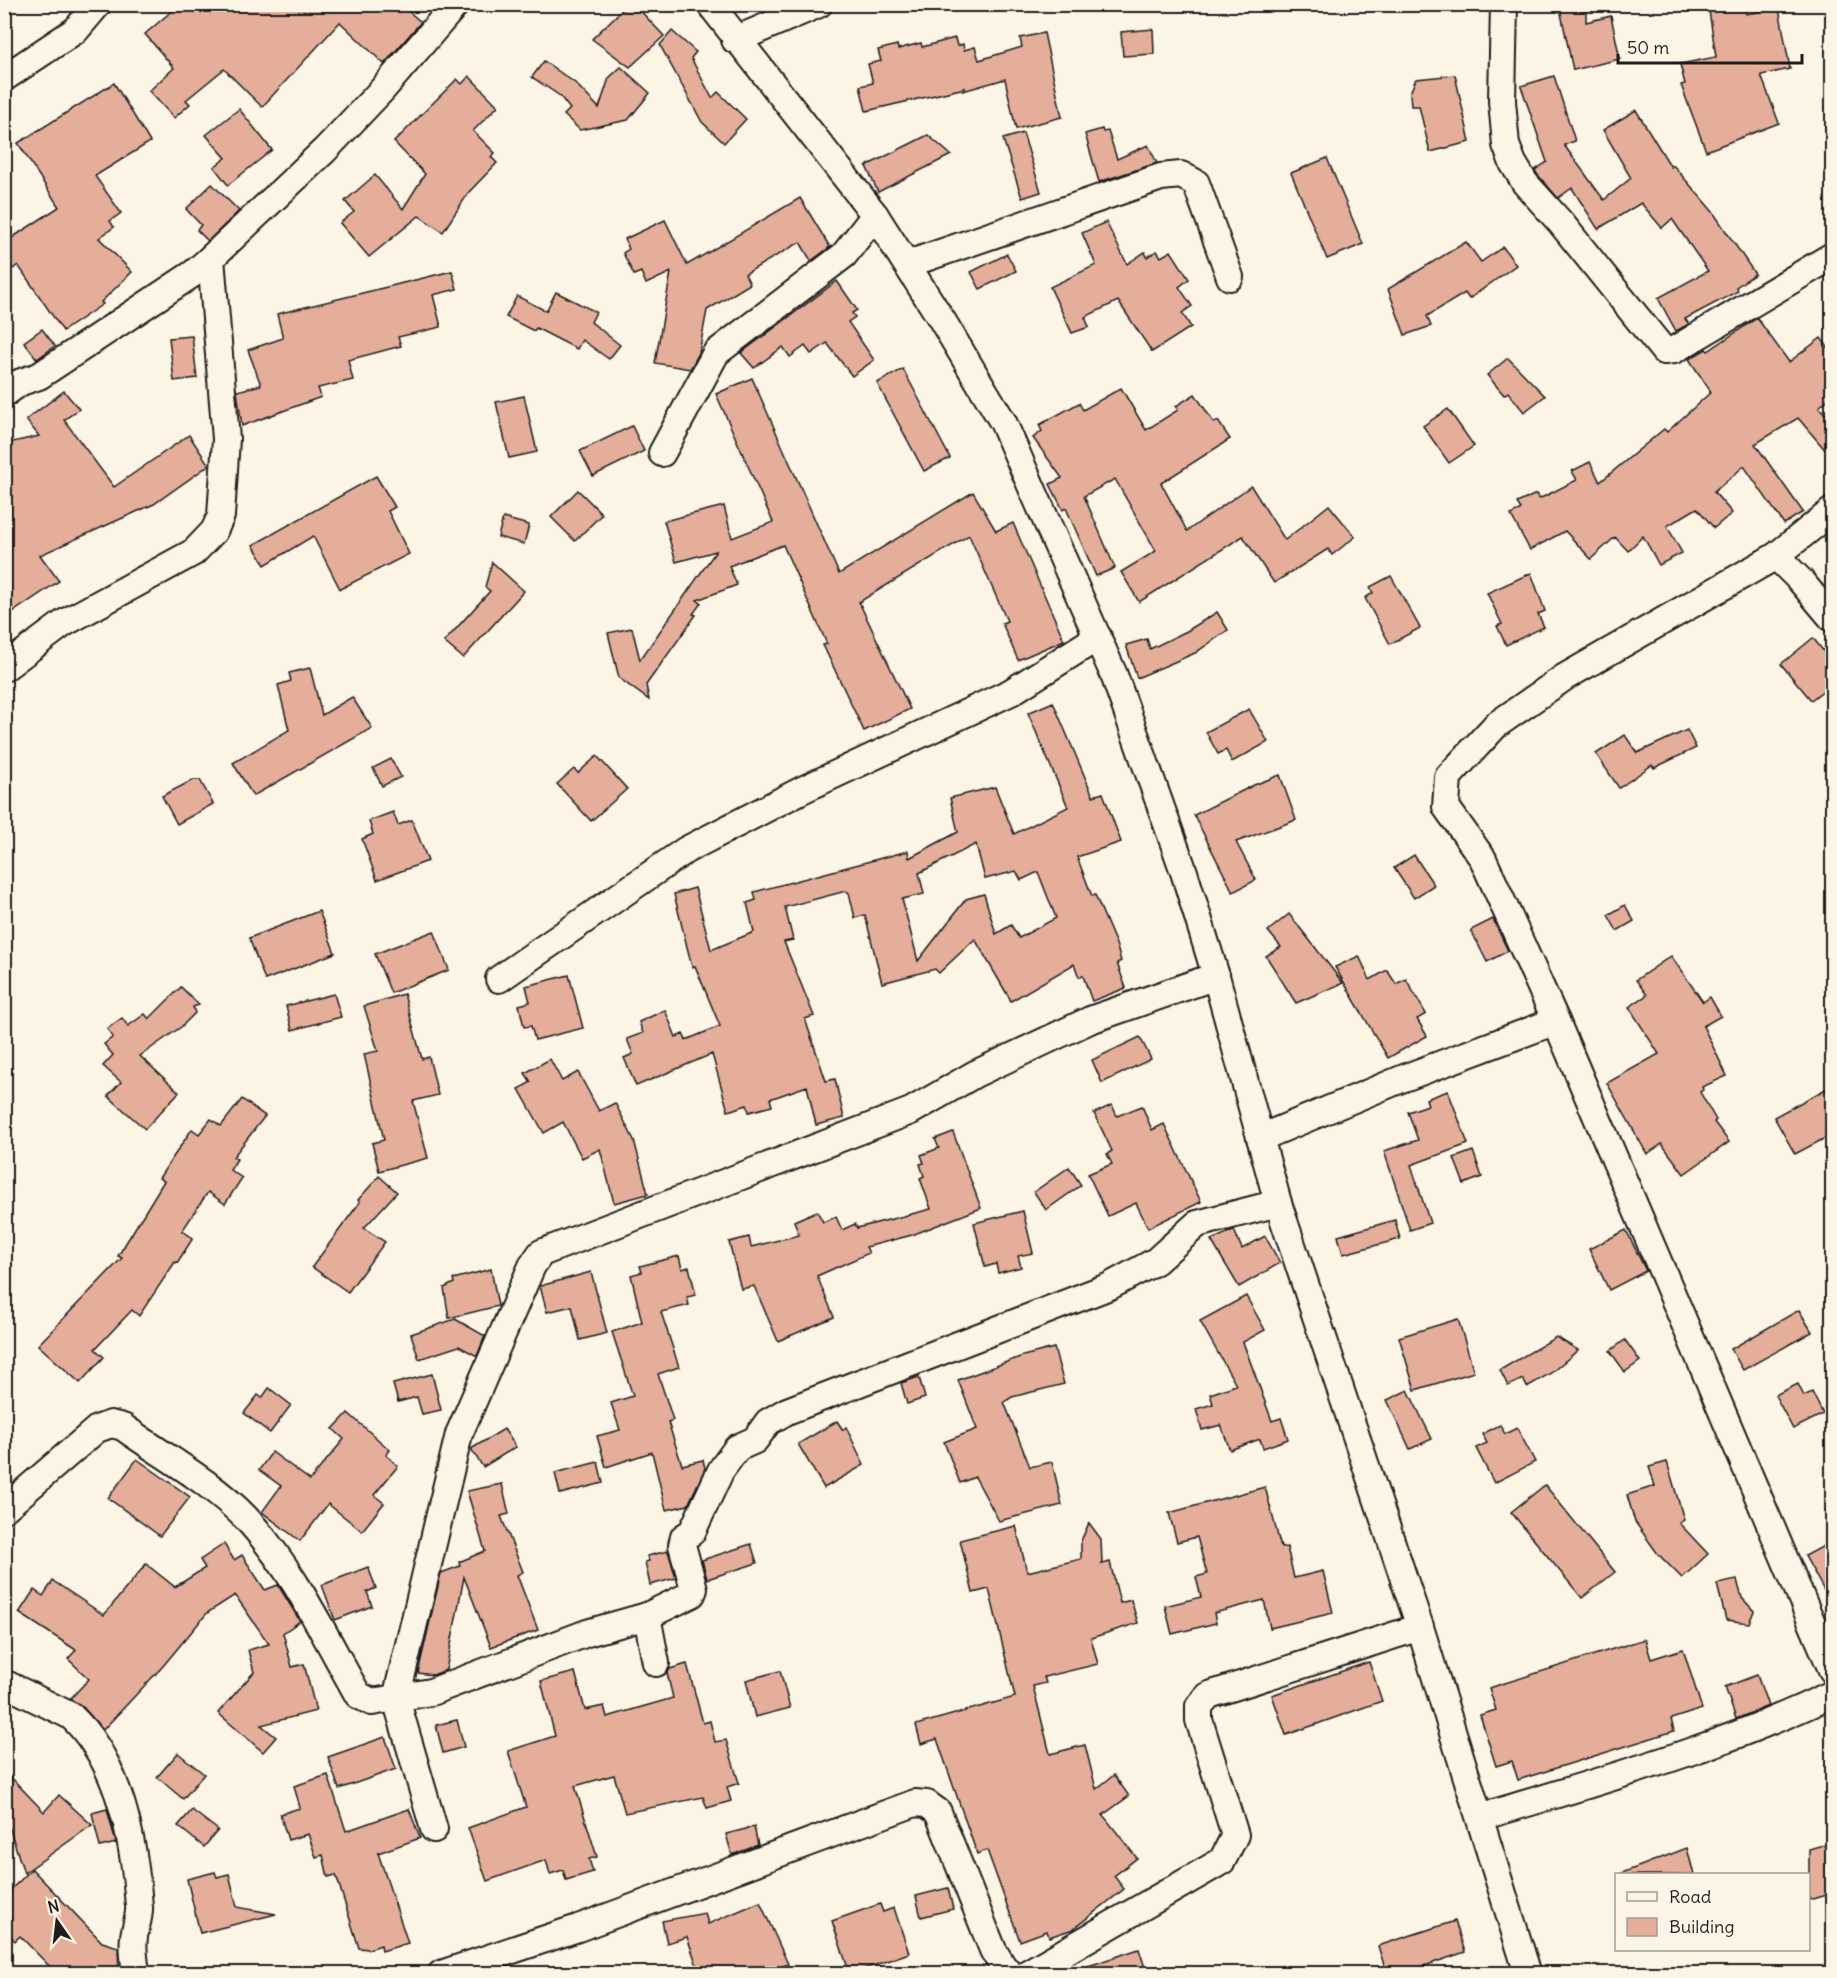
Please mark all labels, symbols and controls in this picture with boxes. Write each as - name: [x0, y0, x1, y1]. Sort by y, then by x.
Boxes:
- scale bar: [1618, 27, 1802, 65]
- text: 50 m: [1627, 36, 1669, 59]
- legend: [1615, 1873, 1810, 1951]
- text: Road: [1669, 1885, 1712, 1908]
- north arrow: [27, 1891, 87, 1951]
- text: N: [46, 1895, 61, 1917]
- text: Building: [1669, 1915, 1734, 1938]

